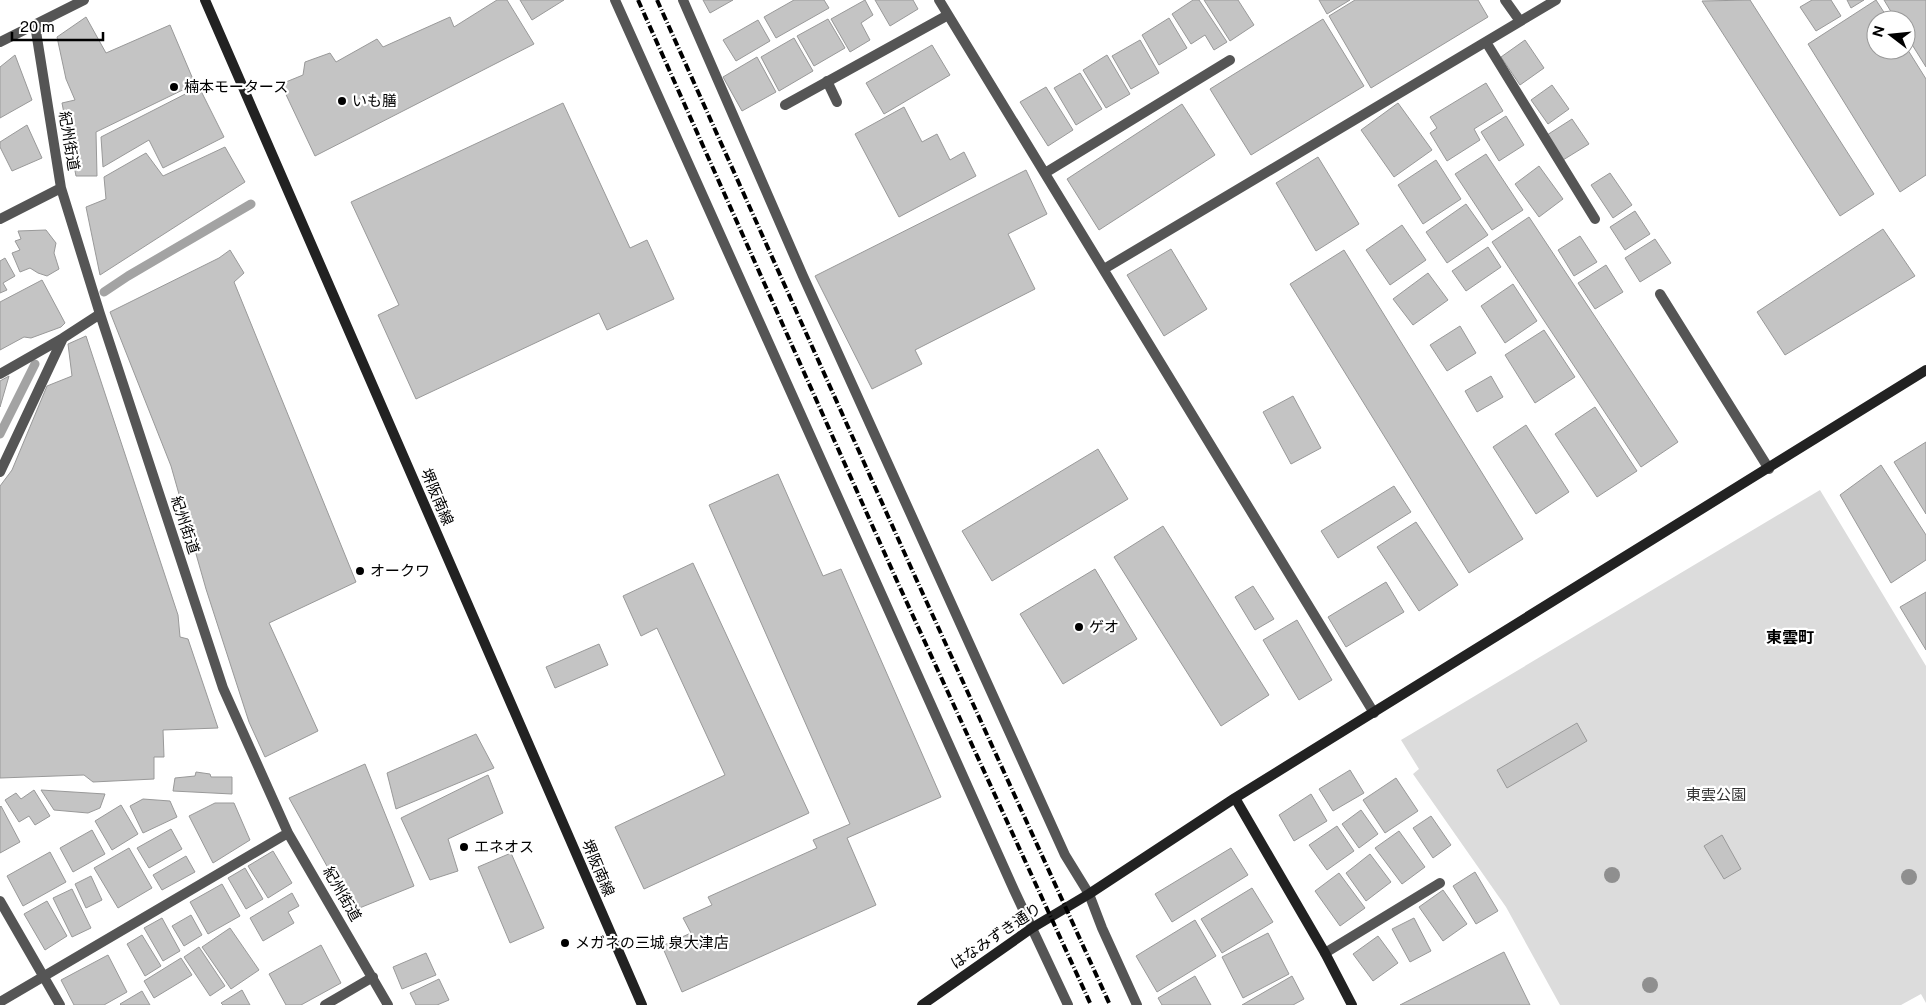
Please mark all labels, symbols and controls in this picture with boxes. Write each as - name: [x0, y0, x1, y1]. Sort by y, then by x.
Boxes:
- scale bar: [12, 10, 104, 42]
- north arrow: [1866, 10, 1916, 60]
- text: 20 m: [20, 18, 55, 35]
- text: N: [1869, 24, 1888, 39]
- place label: 楠本モータース: [184, 78, 288, 95]
- marker: 楠本モータース: [168, 81, 180, 93]
- place label: いも膳: [352, 92, 397, 109]
- marker: いも膳: [336, 95, 348, 107]
- street label: 紀州街道: [56, 110, 83, 172]
- street label: 堺阪南線: [418, 466, 457, 528]
- street label: 紀州街道: [168, 494, 203, 556]
- place label: オークワ: [370, 562, 430, 579]
- marker: オークワ: [354, 565, 366, 577]
- place label: ゲオ: [1089, 618, 1119, 635]
- marker: ゲオ: [1073, 621, 1085, 633]
- district label: 東雲町: [1766, 628, 1814, 647]
- park label: 東雲公園: [1686, 786, 1746, 803]
- street label: 堺阪南線: [579, 837, 618, 899]
- place label: エネオス: [474, 838, 534, 855]
- marker: エネオス: [458, 841, 470, 853]
- street label: 紀州街道: [320, 864, 365, 924]
- street label: はなみずき通り: [947, 899, 1044, 972]
- place label: メガネの三城 泉大津店: [575, 934, 729, 951]
- marker: メガネの三城 泉大津店: [559, 937, 571, 949]

